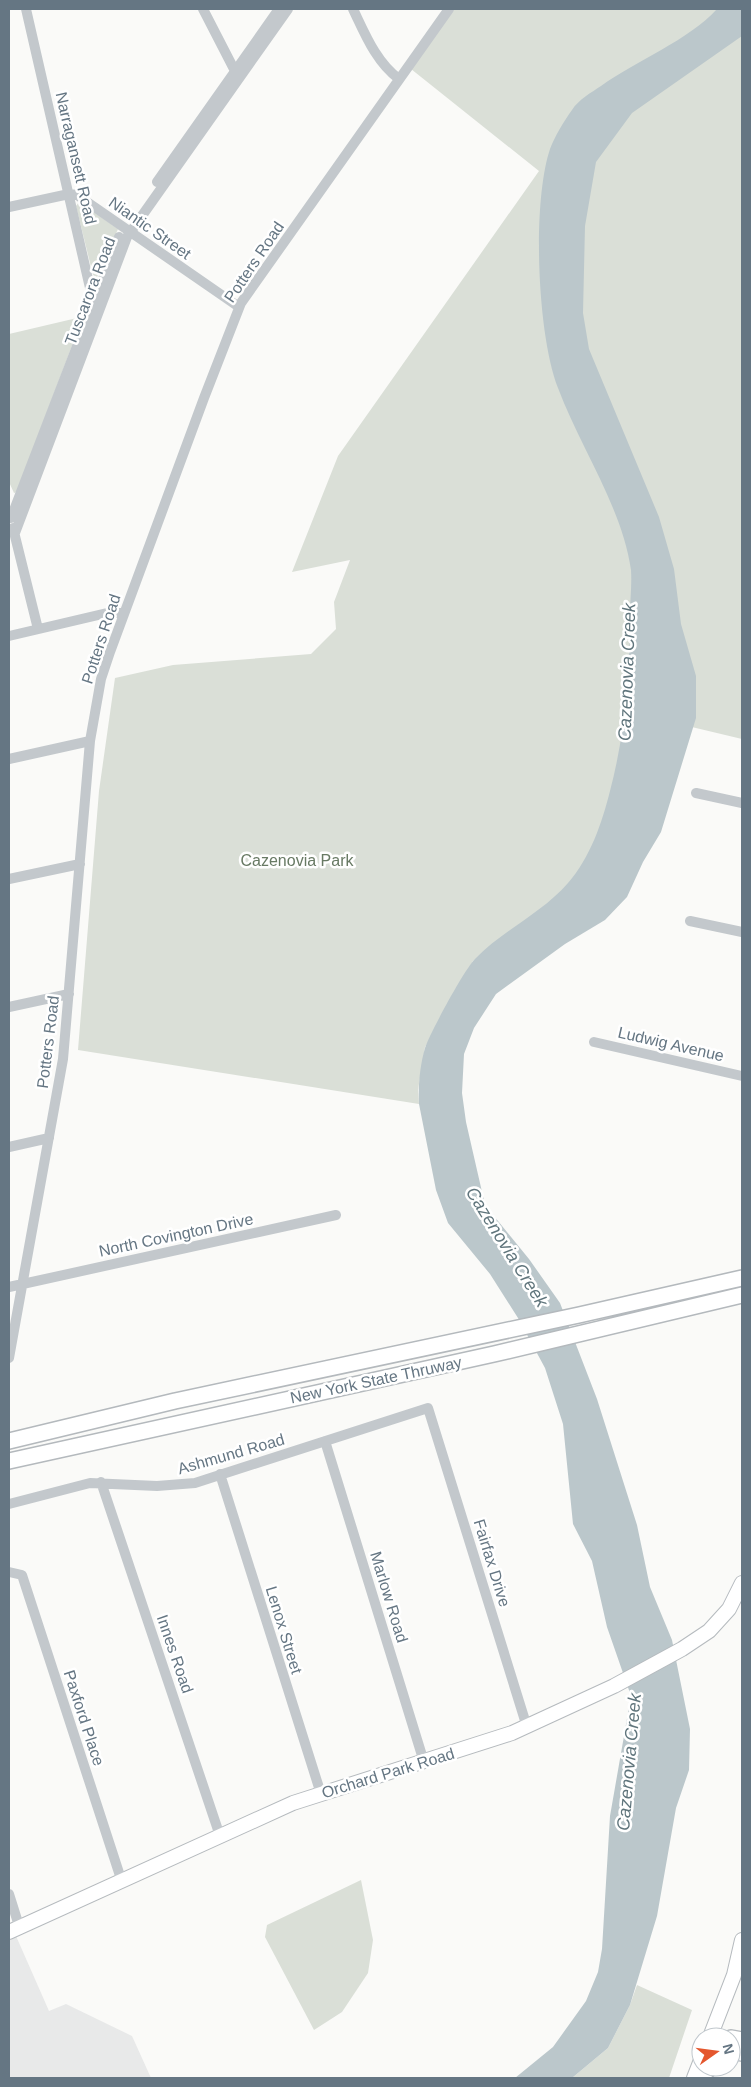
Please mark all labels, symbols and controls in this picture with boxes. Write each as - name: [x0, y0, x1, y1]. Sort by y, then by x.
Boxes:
- street label: Narragansett Road: [53, 90, 99, 226]
- street label: Niantic Street: [106, 193, 195, 263]
- street label: Potters Road: [221, 219, 287, 305]
- street label: Tuscarora Road: [62, 235, 118, 347]
- street label: Potters Road: [78, 592, 124, 686]
- water label: Cazenovia Creek: [615, 602, 639, 741]
- park label: Cazenovia Park: [241, 852, 354, 869]
- street label: Potters Road: [34, 995, 62, 1089]
- street label: Ludwig Avenue: [616, 1024, 726, 1064]
- water label: Cazenovia Creek: [462, 1183, 553, 1312]
- street label: North Covington Drive: [97, 1210, 255, 1260]
- street label: New York State Thruway: [289, 1354, 463, 1406]
- street label: Ashmund Road: [176, 1431, 286, 1477]
- street label: Fairfax Drive: [471, 1517, 513, 1609]
- street label: Marlow Road: [367, 1549, 411, 1645]
- street label: Lenox Street: [263, 1584, 306, 1676]
- street label: Innes Road: [154, 1613, 196, 1695]
- street label: Paxford Place: [61, 1668, 108, 1768]
- water label: Cazenovia Creek: [613, 1691, 645, 1832]
- street label: Orchard Park Road: [320, 1745, 456, 1801]
- north arrow: [691, 2027, 741, 2077]
- text: N: [720, 2042, 738, 2056]

